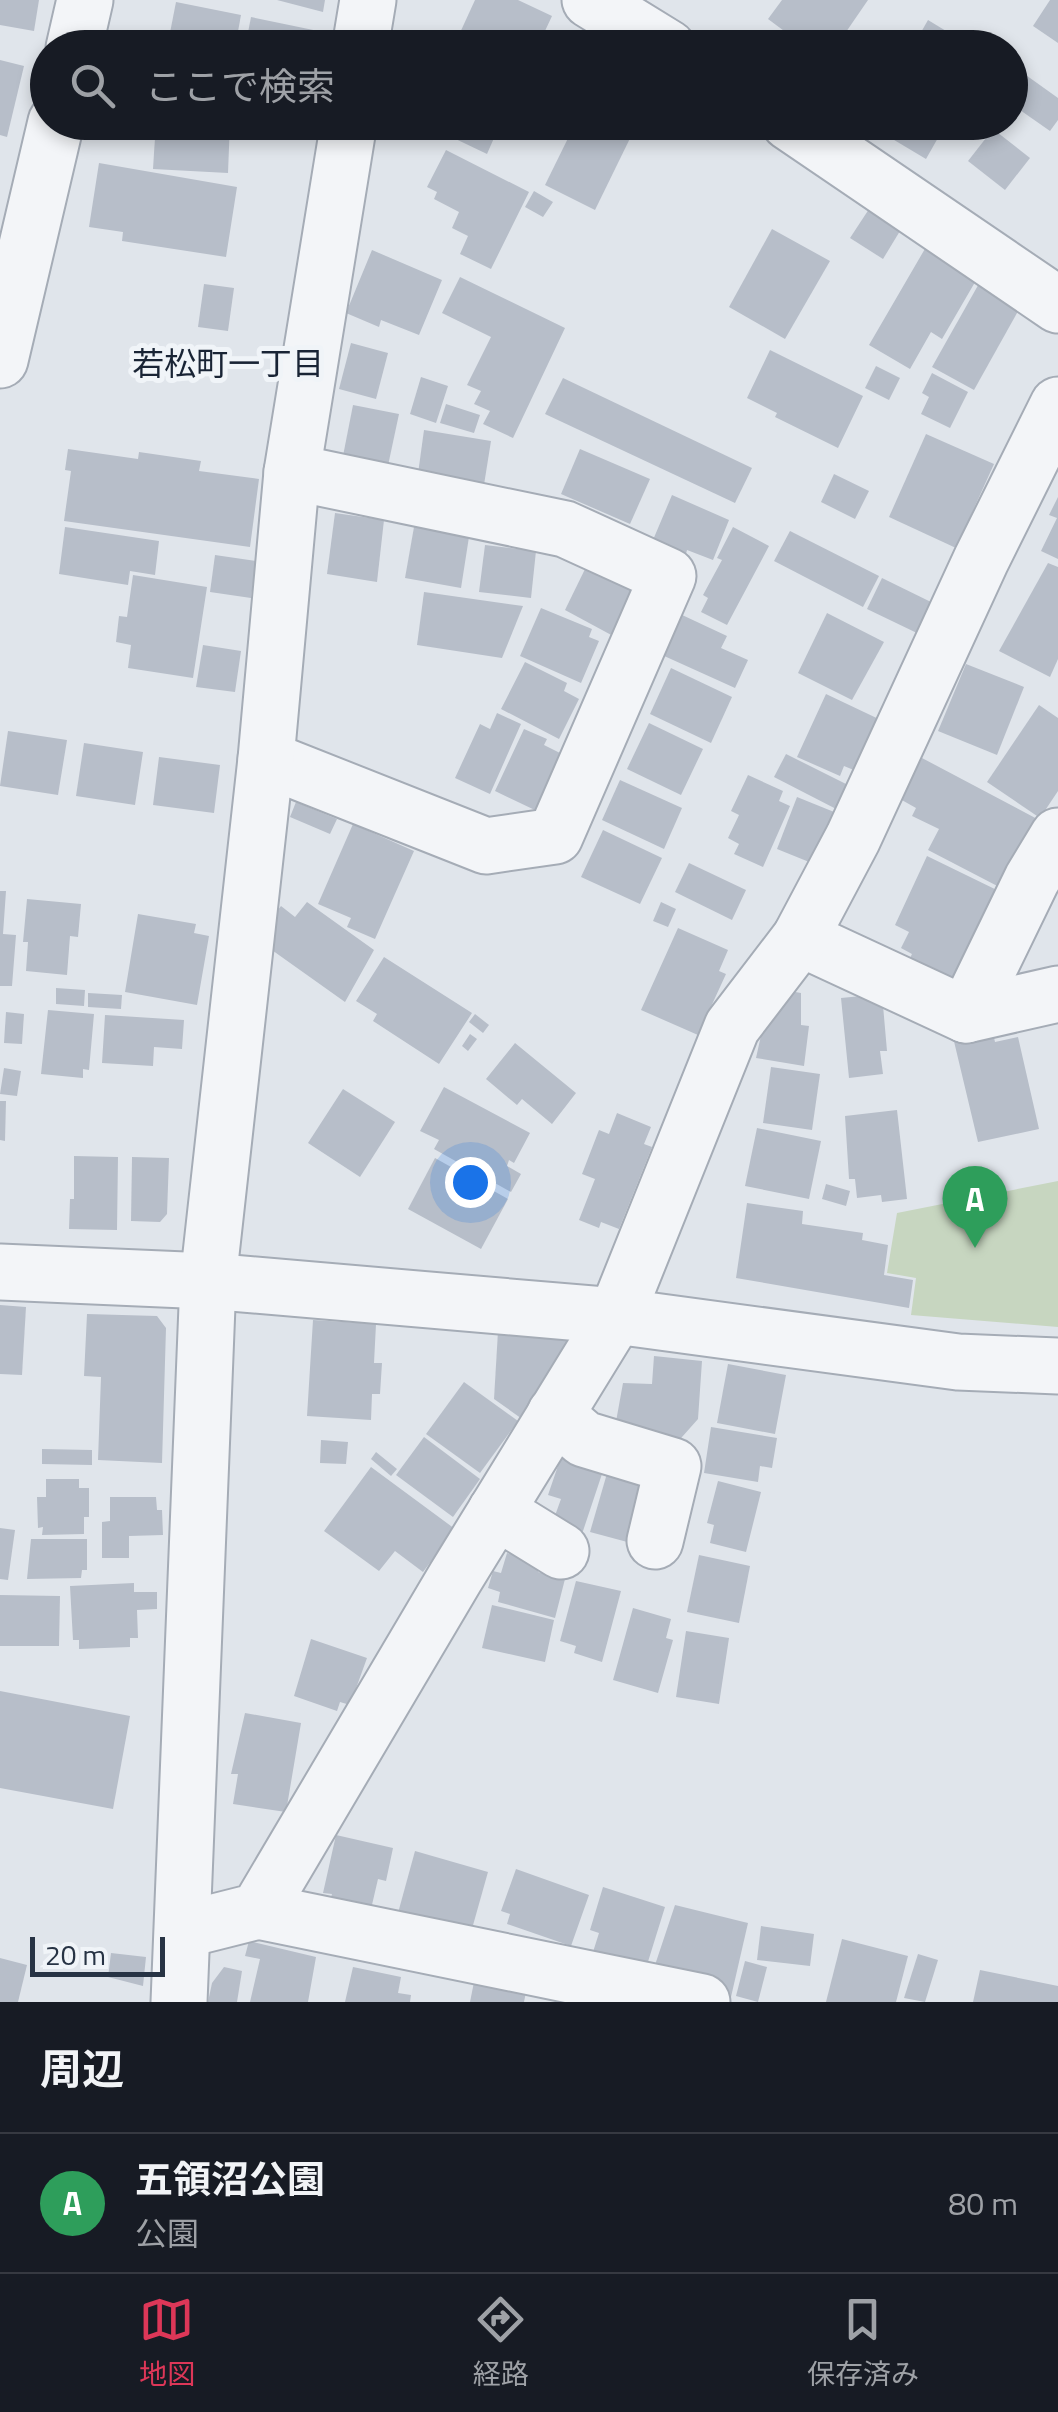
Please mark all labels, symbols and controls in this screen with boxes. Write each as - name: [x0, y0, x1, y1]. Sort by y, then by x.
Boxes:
- search box: [30, 30, 1028, 140]
- text: ここで検索: [145, 57, 335, 115]
- icon: search: [65, 58, 120, 113]
- district label: 若松町一丁目: [132, 339, 324, 387]
- your location: [445, 1157, 496, 1208]
- pin: A: [942, 1166, 1008, 1248]
- scale bar: [30, 1932, 165, 1976]
- text: 20 m: [45, 1933, 106, 1976]
- text: 周辺: [40, 2036, 124, 2100]
- text: 五領沼公園: [135, 2150, 325, 2208]
- text: A: [63, 2179, 82, 2227]
- text: 80 m: [948, 2179, 1018, 2227]
- text: 公園: [135, 2209, 199, 2257]
- tab: 地図: [139, 2292, 195, 2395]
- tab: 経路: [473, 2292, 529, 2395]
- tab: 保存済み: [807, 2292, 919, 2395]

